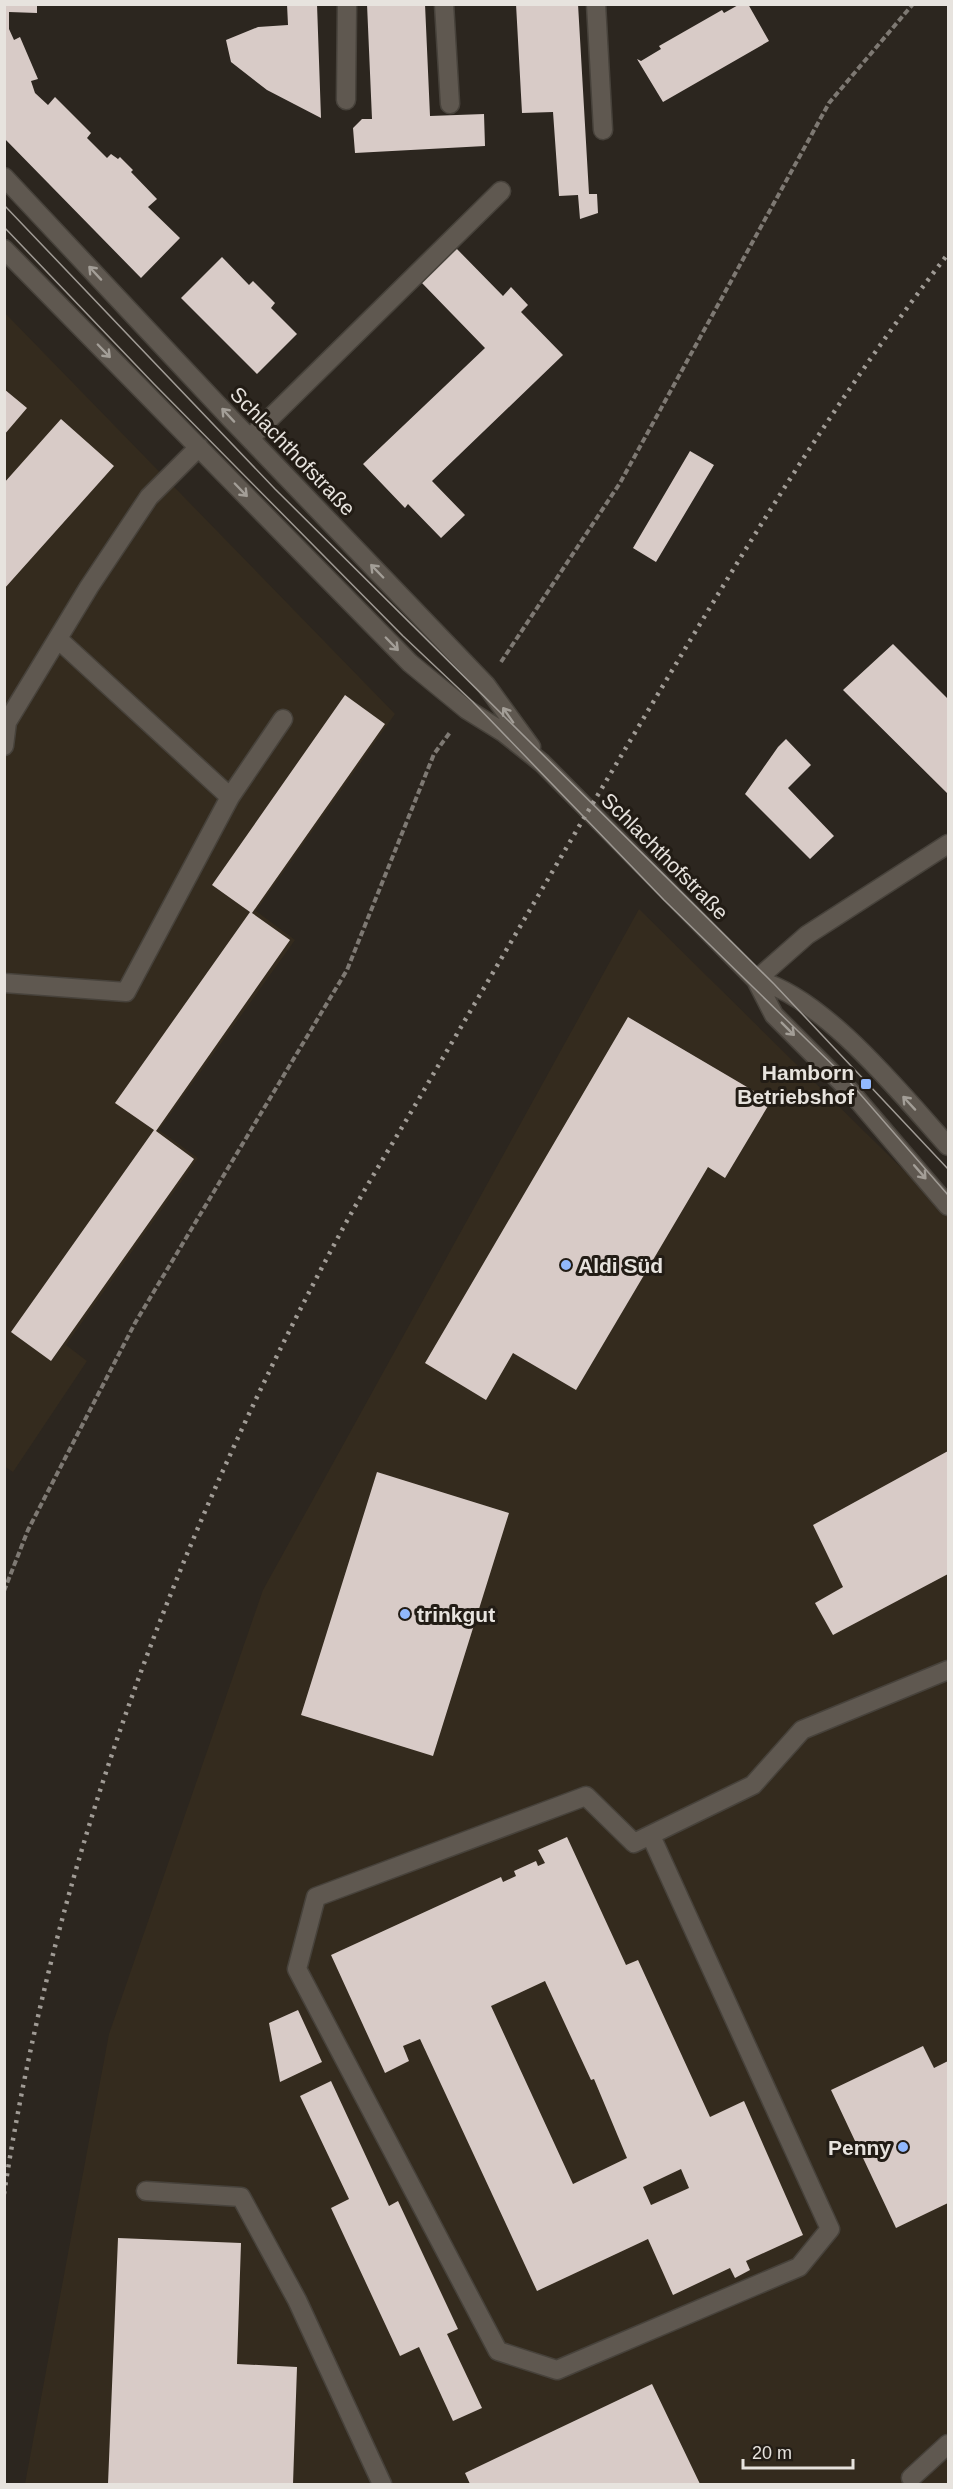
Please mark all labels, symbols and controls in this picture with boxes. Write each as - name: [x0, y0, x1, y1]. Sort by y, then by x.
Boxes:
- one-way arrow: [88, 266, 102, 281]
- one-way arrow: [97, 343, 112, 358]
- street label: Schlachthofstraße: [226, 382, 360, 520]
- one-way arrow: [221, 408, 235, 423]
- one-way arrow: [234, 483, 248, 498]
- one-way arrow: [370, 564, 384, 579]
- one-way arrow: [385, 637, 400, 652]
- one-way arrow: [502, 708, 514, 724]
- street label: Schlachthofstraße: [597, 788, 733, 924]
- one-way arrow: [780, 1021, 795, 1036]
- place label: Hamborn Betriebshof: [737, 1061, 855, 1108]
- marker: Hamborn Betriebshof: [859, 1077, 873, 1091]
- one-way arrow: [902, 1096, 916, 1111]
- one-way arrow: [913, 1164, 926, 1180]
- place label: Aldi Süd: [578, 1254, 663, 1277]
- marker: Aldi Süd: [559, 1258, 573, 1272]
- place label: trinkgut: [417, 1603, 495, 1626]
- marker: trinkgut: [398, 1607, 412, 1621]
- place label: Penny: [828, 2136, 891, 2159]
- marker: Penny: [896, 2140, 910, 2154]
- scale bar: [743, 2432, 852, 2470]
- text: 20 m: [752, 2443, 792, 2463]

